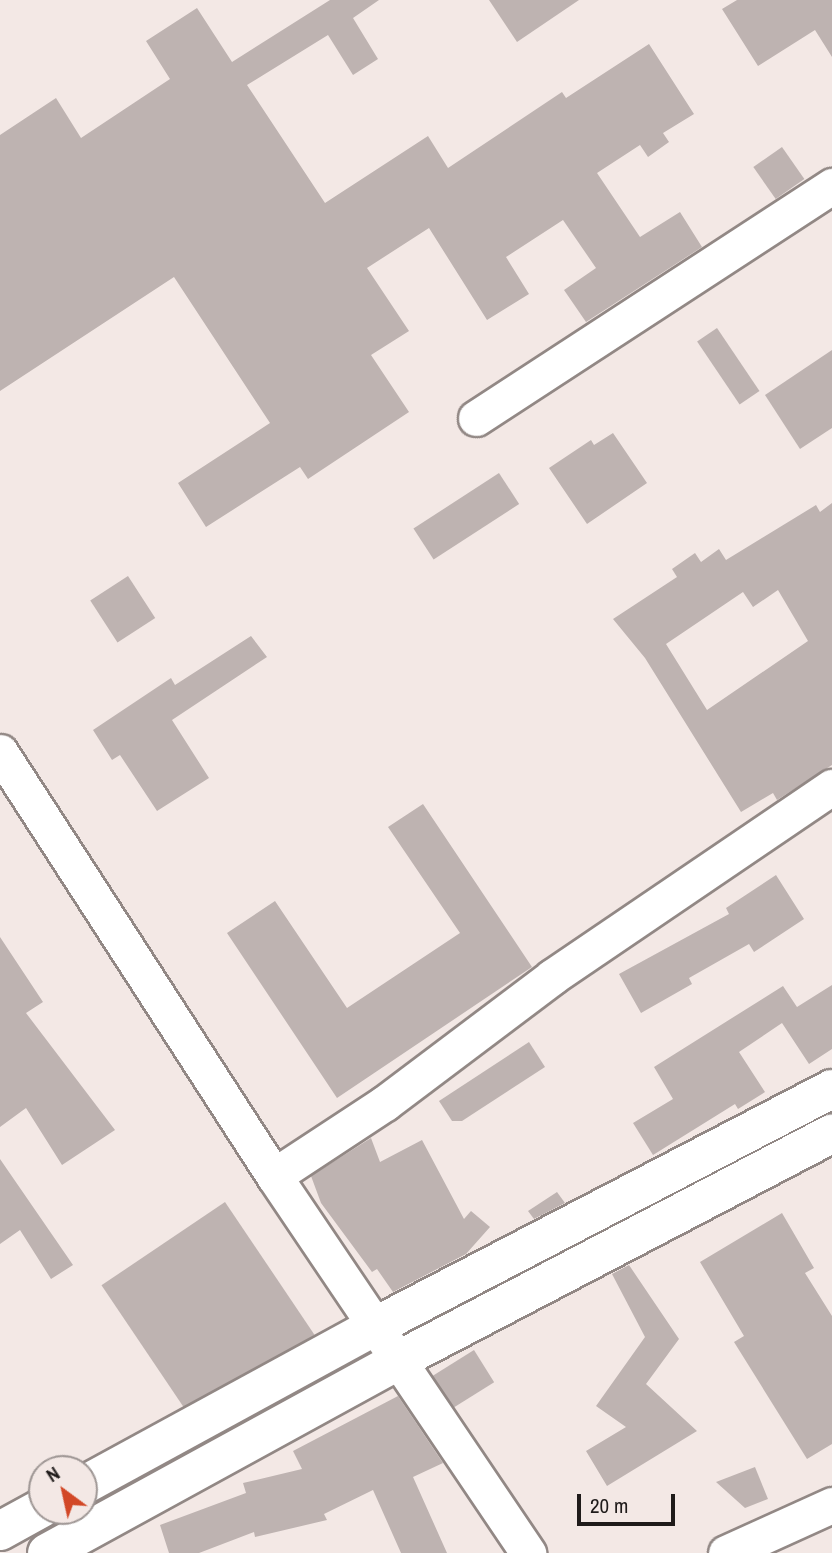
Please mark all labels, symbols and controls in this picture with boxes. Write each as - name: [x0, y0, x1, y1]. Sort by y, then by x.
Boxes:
- north arrow: [28, 1455, 98, 1525]
- text: N: [41, 1460, 64, 1488]
- scale bar: [580, 1480, 678, 1524]
- text: 20 m: [590, 1491, 628, 1520]

